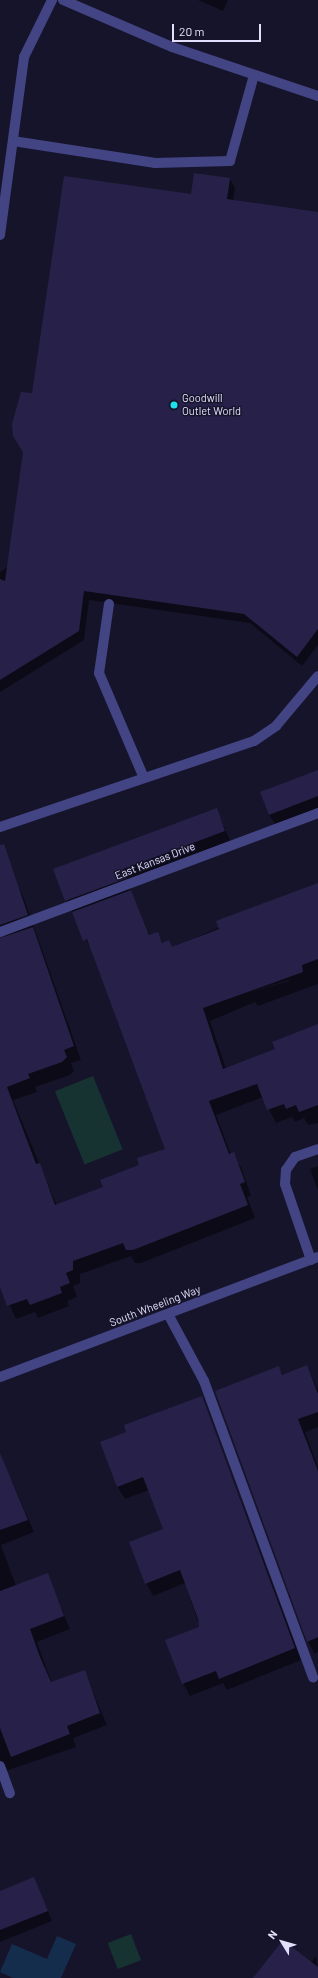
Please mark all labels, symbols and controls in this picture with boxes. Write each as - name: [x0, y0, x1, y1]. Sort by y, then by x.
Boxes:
- scale bar: [174, 16, 263, 42]
- text: 20 m: [179, 24, 205, 38]
- place label: Goodwill Outlet World: [182, 392, 241, 418]
- marker: Goodwill Outlet World: [169, 400, 179, 410]
- street label: East Kansas Drive: [113, 840, 197, 882]
- street label: South Wheeling Way: [107, 1282, 203, 1330]
- north arrow: [262, 1922, 302, 1962]
- text: N: [265, 1928, 279, 1941]

